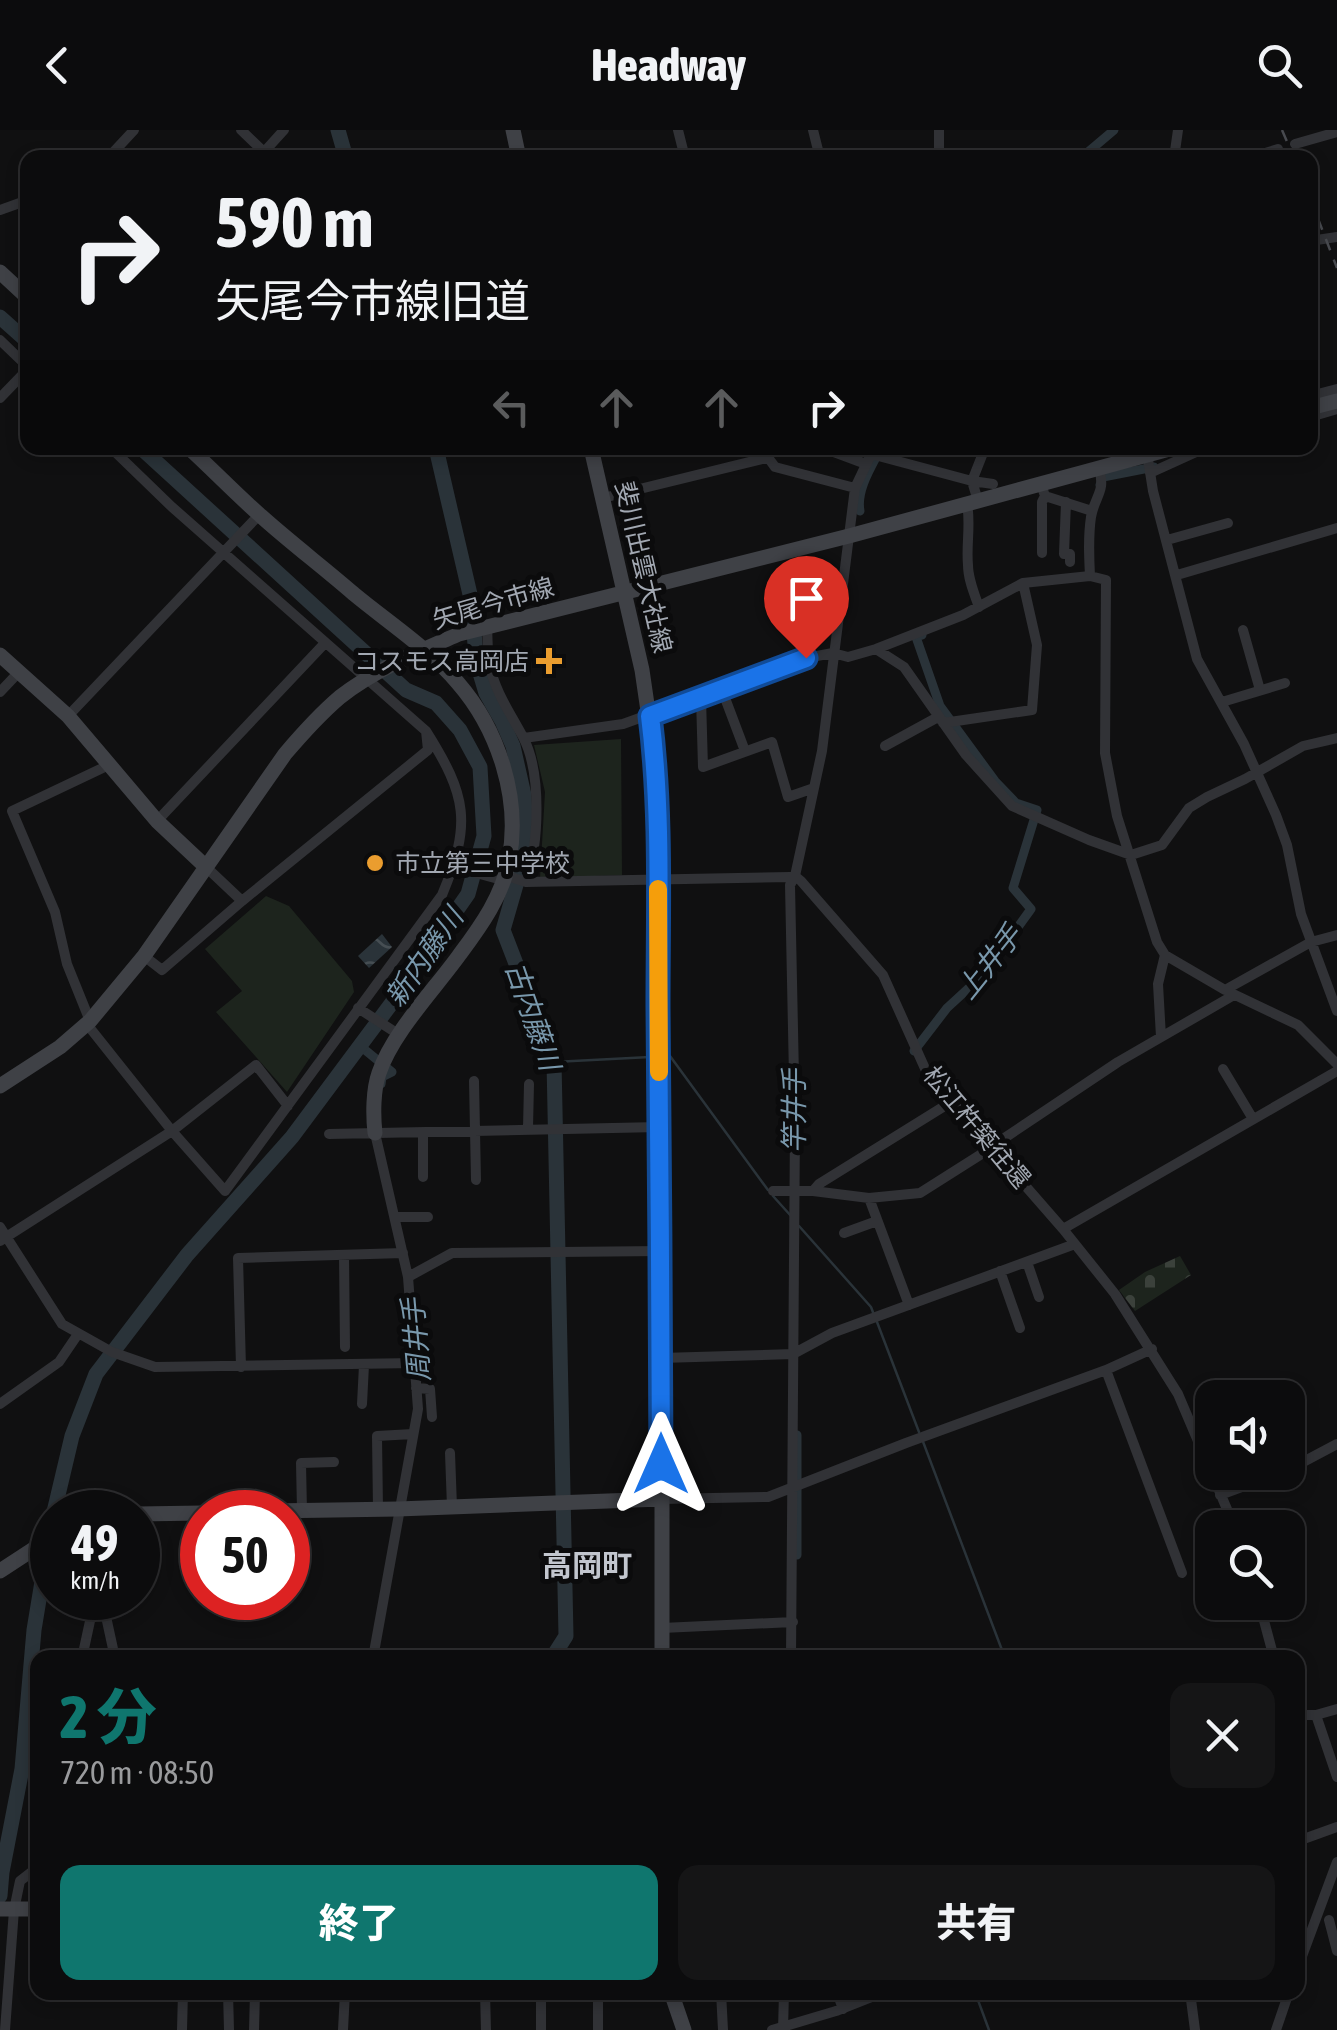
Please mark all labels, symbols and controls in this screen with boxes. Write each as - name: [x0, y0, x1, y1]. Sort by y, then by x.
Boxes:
- icon: back: [30, 38, 85, 93]
- icon: search: [1252, 38, 1307, 93]
- text: Headway: [591, 39, 746, 91]
- text: 590 m: [215, 182, 374, 262]
- icon: right: [50, 190, 180, 320]
- text: 矢尾今市線旧道: [215, 275, 530, 327]
- icon: left: [484, 380, 539, 435]
- icon: ahead: [589, 380, 644, 435]
- icon: ahead: [694, 380, 749, 435]
- icon: right: [799, 380, 854, 435]
- street label: 斐川出雲大社線: [611, 479, 677, 655]
- pin: [764, 556, 849, 659]
- icon: arrive: [779, 571, 834, 626]
- street label: 矢尾今市線: [429, 572, 557, 634]
- place label: コスモス高岡店: [354, 647, 529, 675]
- marker: コスモス高岡店: [538, 650, 560, 672]
- place label: 市立第三中学校: [395, 849, 570, 877]
- marker: 市立第三中学校: [364, 852, 386, 874]
- water label: 新内藤川: [379, 899, 471, 1012]
- water label: 上井手: [950, 918, 1029, 1005]
- water label: 古内藤川: [500, 958, 567, 1077]
- street label: 松江杵築往還: [918, 1061, 1036, 1193]
- water label: 竿井手: [778, 1067, 810, 1153]
- water label: 周井手: [396, 1295, 436, 1383]
- map controls: [1195, 1380, 1305, 1620]
- button: sound: [1195, 1380, 1305, 1490]
- position arrow: [609, 1412, 713, 1516]
- speed limit sign: 50: [180, 1490, 310, 1620]
- button: search: [1195, 1510, 1305, 1620]
- text: 49: [71, 1514, 118, 1572]
- district label: 高岡町: [542, 1548, 632, 1582]
- text: km/h: [70, 1566, 120, 1594]
- text: 2 分: [60, 1682, 156, 1751]
- button: close: [1170, 1683, 1275, 1788]
- text: 720 m · 08:50: [60, 1754, 214, 1791]
- button: 終了: [60, 1865, 658, 1980]
- button: 共有: [678, 1865, 1275, 1980]

